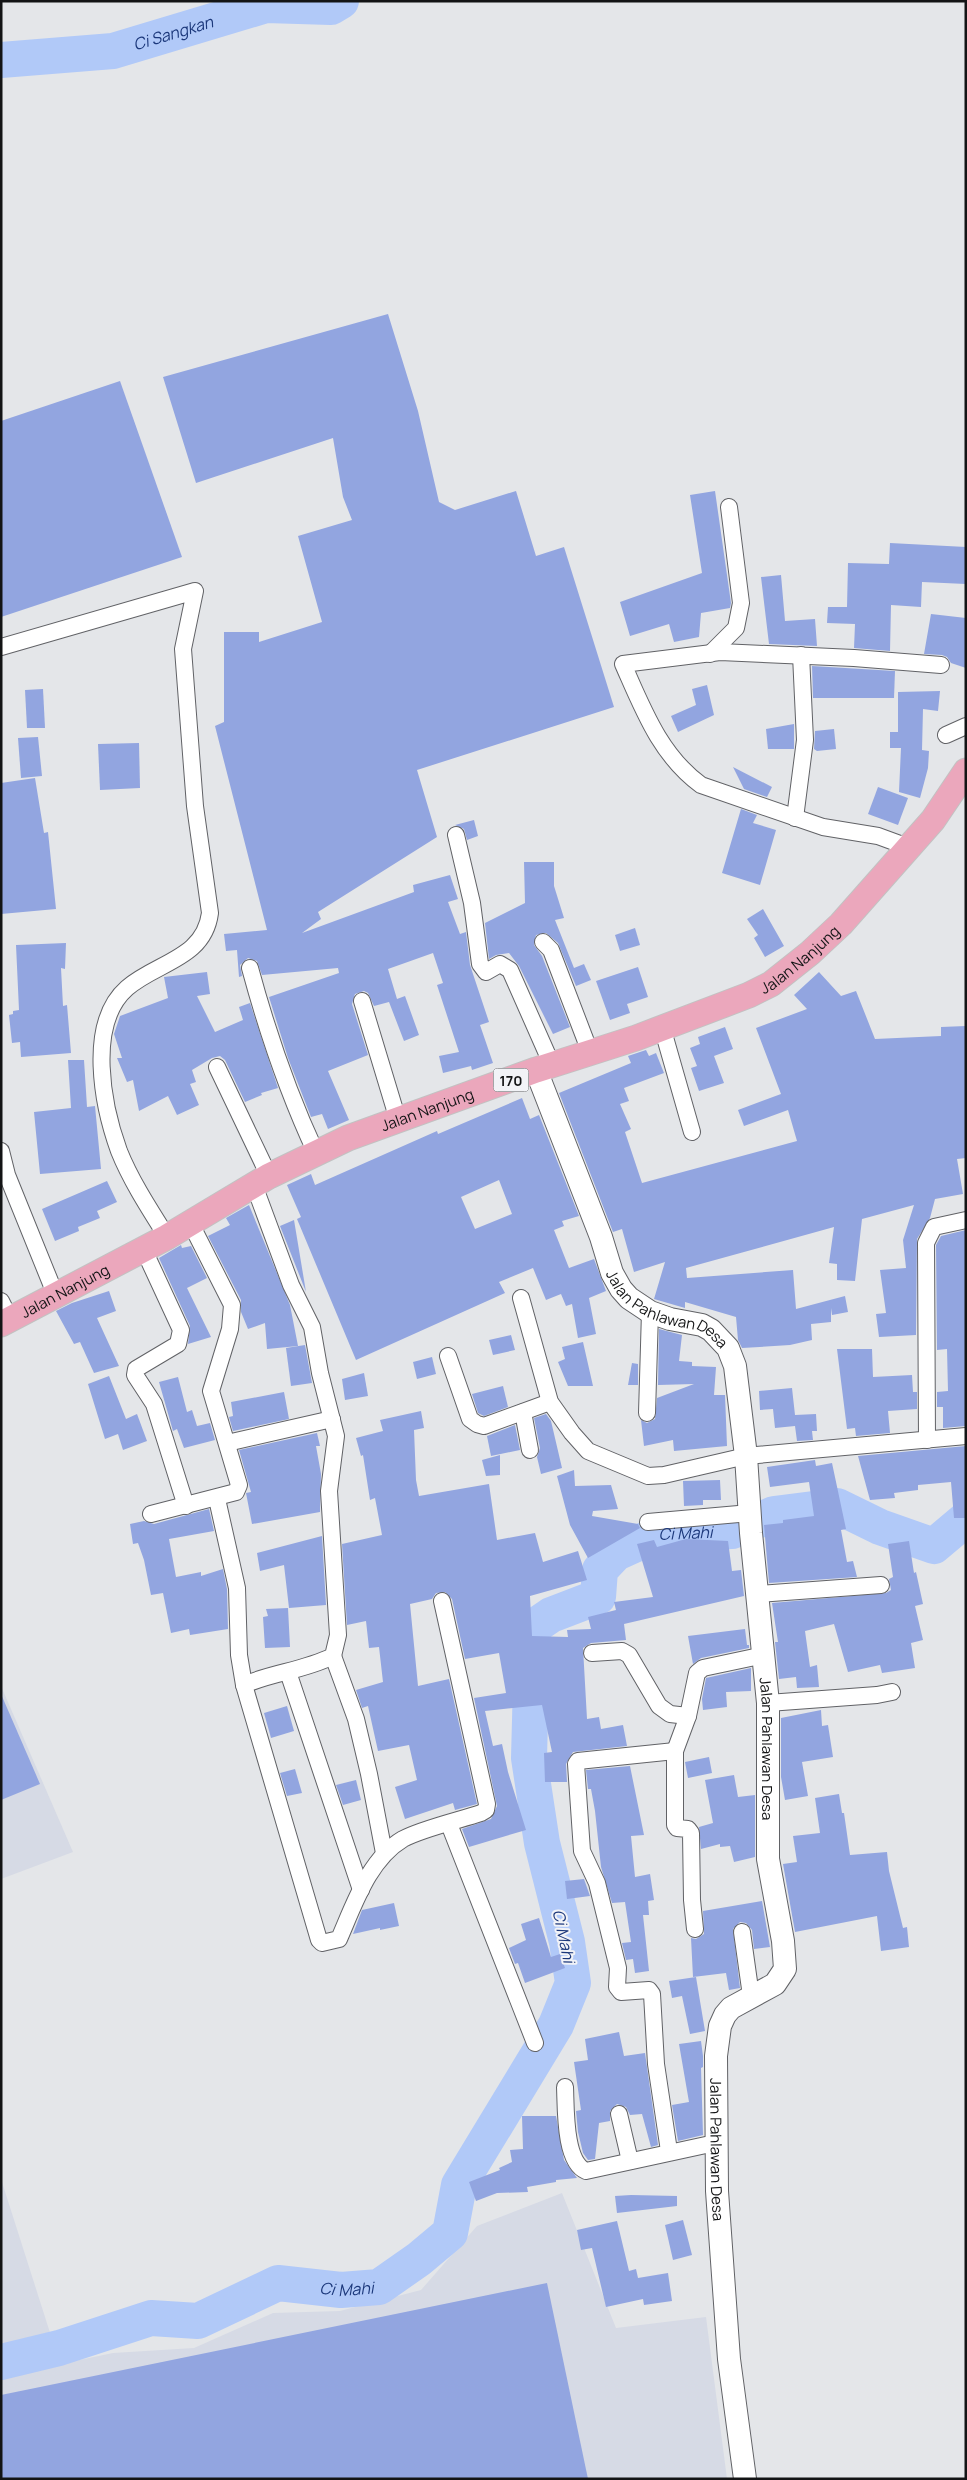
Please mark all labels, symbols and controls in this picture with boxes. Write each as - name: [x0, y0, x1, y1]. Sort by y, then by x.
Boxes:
- water label: Ci Sangkan: [130, 10, 216, 55]
- street label: Jalan Nanjung: [757, 920, 844, 998]
- road number: 170: [494, 1068, 528, 1092]
- street label: Jalan Nanjung: [378, 1083, 476, 1136]
- street label: Jalan Nanjung: [17, 1259, 113, 1322]
- street label: Jalan Pahlawan Desa: [602, 1266, 733, 1352]
- water label: Ci Mahi: [658, 1521, 715, 1545]
- street label: Jalan Pahlawan Desa: [755, 1676, 779, 1820]
- water label: Ci Mahi: [548, 1907, 581, 1967]
- street label: Jalan Pahlawan Desa: [706, 2078, 730, 2222]
- water label: Ci Mahi: [318, 2276, 377, 2301]

